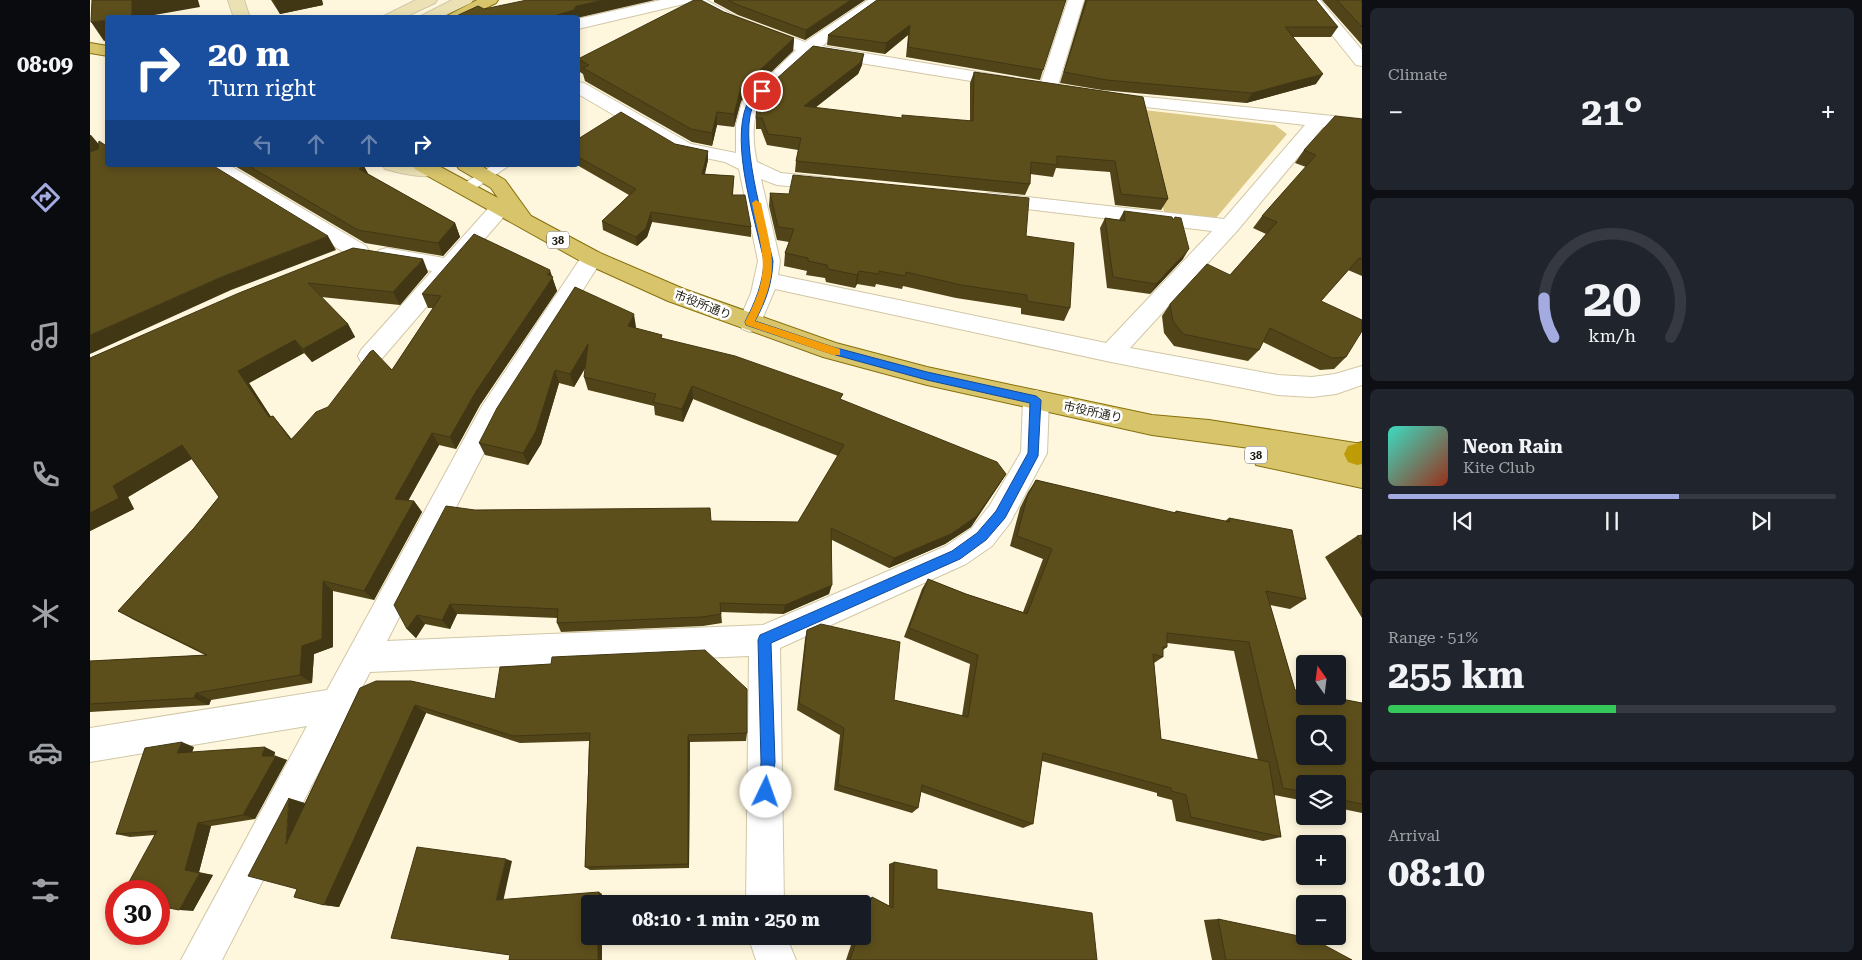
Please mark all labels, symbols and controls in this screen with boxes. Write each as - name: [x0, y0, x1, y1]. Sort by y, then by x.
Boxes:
- text: 20 m: [208, 34, 290, 75]
- icon: right: [125, 35, 190, 100]
- text: 08:09: [17, 52, 73, 77]
- text: Climate: [1388, 65, 1447, 84]
- pin: [741, 70, 783, 112]
- text: Turn right: [208, 76, 316, 101]
- icon: arrive: [748, 77, 776, 105]
- text: 21°: [1581, 90, 1643, 134]
- text: −: [1388, 96, 1404, 129]
- text: +: [1820, 96, 1836, 129]
- icon: left: [249, 130, 277, 158]
- icon: ahead: [302, 130, 330, 158]
- icon: ahead: [355, 130, 383, 158]
- icon: right: [408, 130, 436, 158]
- icon: directions: [28, 180, 63, 215]
- road number: 38: [547, 232, 569, 248]
- text: 20: [1583, 268, 1641, 329]
- street label: 市役所通り: [672, 288, 734, 322]
- icon: music: [28, 319, 63, 354]
- text: km/h: [1588, 325, 1636, 346]
- street label: 市役所通り: [1062, 399, 1124, 425]
- text: Neon Rain: [1463, 435, 1563, 458]
- road number: 38: [1245, 446, 1267, 464]
- icon: phone: [28, 457, 63, 492]
- text: Kite Club: [1463, 458, 1535, 477]
- icon: previous: [1449, 507, 1477, 535]
- icon: pause: [1598, 507, 1626, 535]
- icon: next: [1747, 507, 1775, 535]
- icon: climate: [28, 596, 63, 631]
- text: Range · 51%: [1388, 628, 1478, 647]
- text: 255 km: [1388, 653, 1524, 697]
- north arrow: [1296, 655, 1346, 705]
- map controls: [1296, 655, 1346, 945]
- button: search: [1296, 715, 1346, 765]
- icon: car: [28, 735, 63, 770]
- position arrow: [739, 765, 791, 817]
- button: layers: [1296, 775, 1346, 825]
- text: Arrival: [1388, 826, 1440, 845]
- button: +: [1296, 835, 1346, 885]
- text: 08:10: [1388, 851, 1485, 895]
- icon: filters: [28, 873, 63, 908]
- speed limit sign: 30: [105, 880, 170, 945]
- button: −: [1296, 895, 1346, 945]
- text: 08:10 · 1 min · 250 m: [632, 908, 820, 931]

